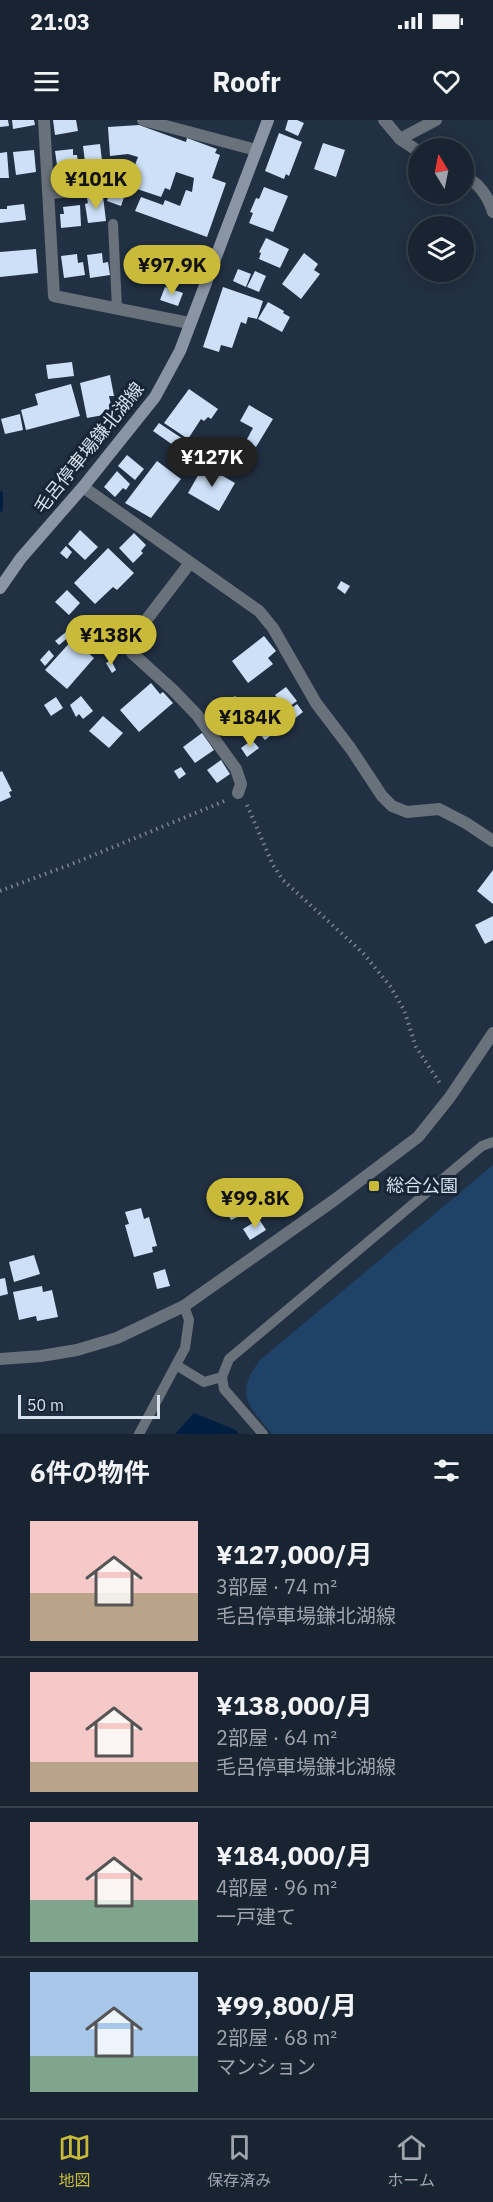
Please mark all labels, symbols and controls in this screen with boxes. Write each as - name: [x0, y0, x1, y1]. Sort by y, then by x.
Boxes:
- text: 21:03: [30, 7, 90, 36]
- text: Roofr: [212, 64, 281, 99]
- icon: menu: [30, 65, 63, 98]
- icon: heart: [430, 65, 463, 98]
- north arrow: [408, 138, 474, 204]
- map controls: [408, 138, 474, 282]
- pin: ¥101K: [54, 159, 138, 210]
- text: ¥101K: [65, 165, 127, 192]
- button: layers: [408, 216, 474, 282]
- pin: ¥97.9K: [123, 245, 221, 296]
- text: ¥97.9K: [137, 251, 207, 278]
- street label: 毛呂停車場鎌北湖線: [29, 377, 149, 518]
- pin: ¥127K: [170, 437, 254, 488]
- text: ¥127K: [181, 443, 243, 470]
- pin: ¥138K: [69, 615, 153, 666]
- text: ¥138K: [80, 621, 142, 648]
- pin: ¥184K: [208, 697, 292, 748]
- text: ¥184K: [219, 703, 281, 730]
- place label: 総合公園: [386, 1174, 458, 1197]
- pin: ¥99.8K: [206, 1178, 304, 1229]
- marker: 総合公園: [367, 1179, 381, 1193]
- text: ¥99.8K: [220, 1184, 290, 1211]
- scale bar: [18, 1392, 160, 1420]
- text: 50 m: [27, 1395, 64, 1415]
- icon: filters: [430, 1454, 463, 1487]
- text: 6件の物件: [30, 1455, 150, 1489]
- text: ¥127,000/月: [216, 1537, 373, 1571]
- icon: home: [78, 1545, 150, 1617]
- text: 3部屋 · 74 m²: [216, 1573, 337, 1600]
- text: 毛呂停車場鎌北湖線: [216, 1602, 396, 1629]
- text: ¥138,000/月: [216, 1688, 373, 1722]
- icon: home: [78, 1696, 150, 1768]
- text: 2部屋 · 64 m²: [216, 1724, 337, 1751]
- text: 毛呂停車場鎌北湖線: [216, 1753, 396, 1780]
- text: ¥184,000/月: [216, 1838, 373, 1872]
- icon: home: [78, 1846, 150, 1918]
- text: 4部屋 · 96 m²: [216, 1874, 337, 1901]
- text: 一戸建て: [216, 1903, 296, 1930]
- text: ¥99,800/月: [216, 1988, 357, 2022]
- icon: home: [78, 1996, 150, 2068]
- text: 2部屋 · 68 m²: [216, 2024, 337, 2051]
- text: マンション: [216, 2053, 316, 2080]
- tab: 地図: [58, 2131, 91, 2191]
- tab: 保存済み: [207, 2131, 271, 2191]
- tab: ホーム: [387, 2131, 435, 2191]

